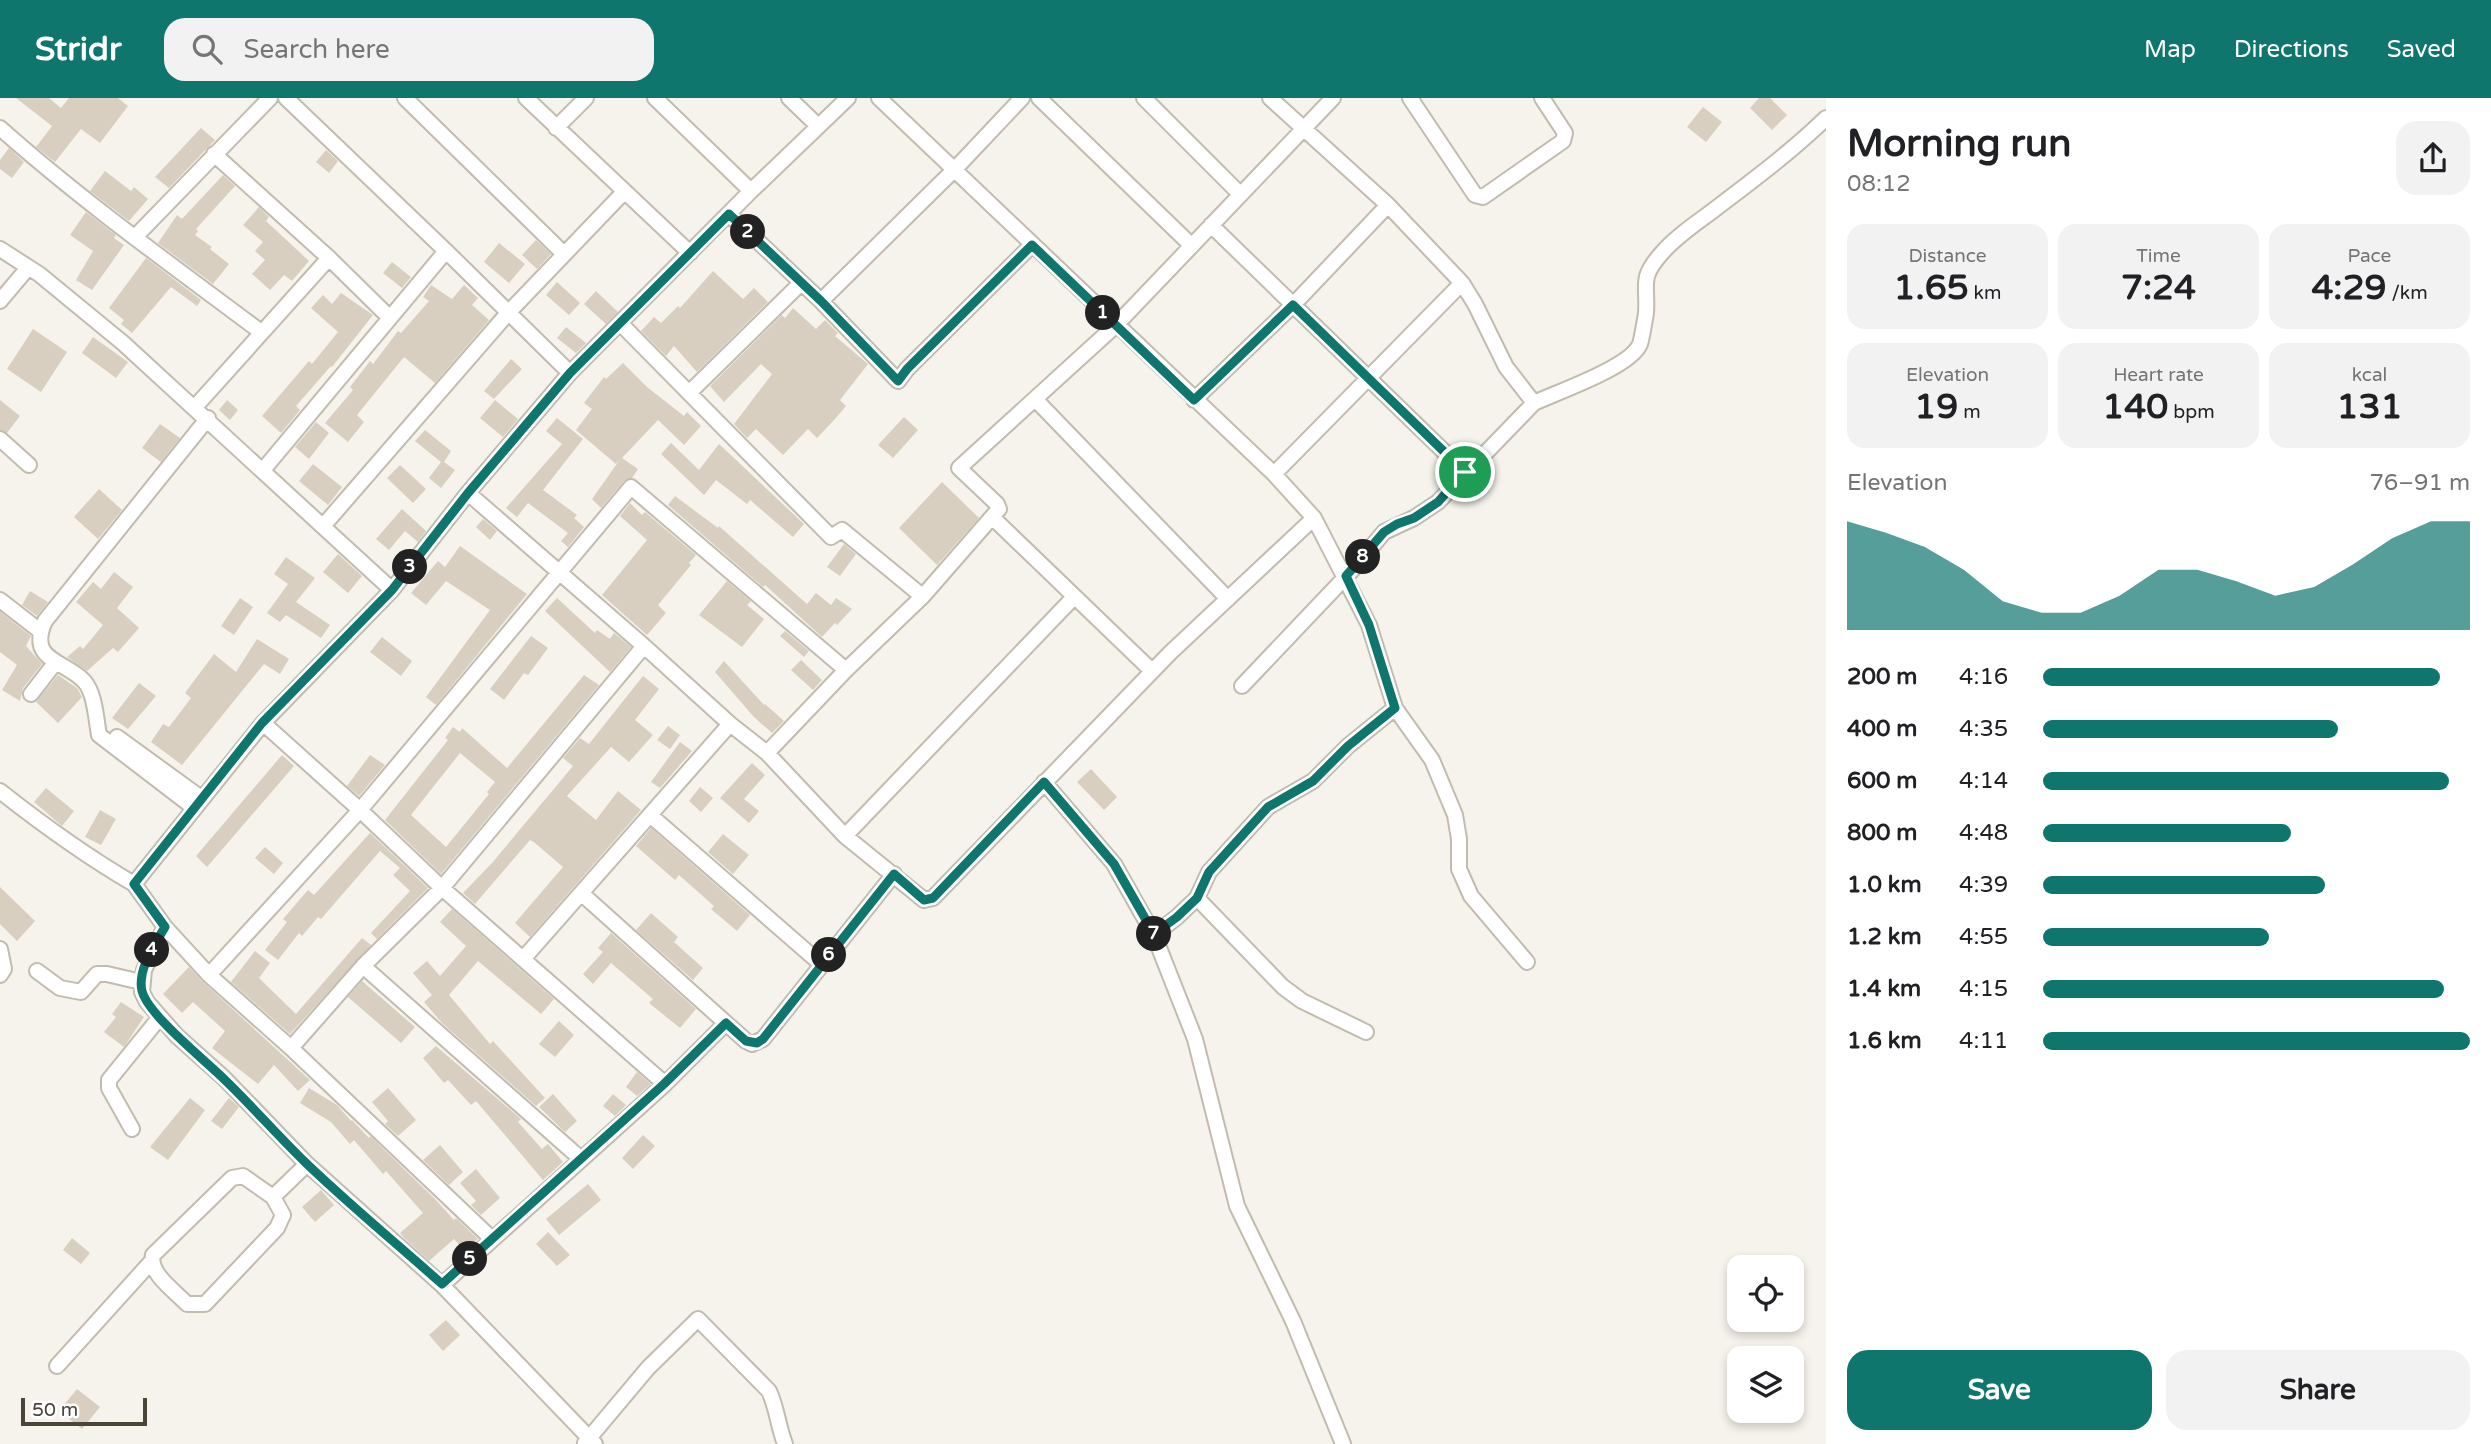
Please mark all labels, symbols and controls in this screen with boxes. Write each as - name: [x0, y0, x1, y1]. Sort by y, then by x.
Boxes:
- search box: [164, 18, 654, 81]
- text: Stridr: [35, 30, 122, 69]
- icon: search: [188, 30, 226, 68]
- text: Search here: [244, 34, 390, 65]
- text: Map: [2144, 35, 2196, 64]
- text: Directions: [2234, 35, 2349, 64]
- text: Saved: [2387, 35, 2456, 64]
- text: Morning run: [1847, 121, 2071, 167]
- button: share: [2396, 121, 2470, 195]
- text: 08:12: [1847, 170, 1911, 198]
- pin: 2: [730, 214, 766, 250]
- text: 2: [742, 220, 753, 242]
- text: Distance: [1908, 245, 1987, 267]
- text: Time: [2136, 245, 2181, 267]
- text: Pace: [2348, 245, 2391, 267]
- text: 1.65: [1894, 267, 1969, 309]
- text: 7:24: [2121, 267, 2196, 309]
- text: 4:29: [2311, 267, 2386, 309]
- text: km: [1969, 282, 2001, 304]
- text: /km: [2386, 282, 2428, 304]
- pin: 1: [1086, 296, 1120, 330]
- text: 1: [1097, 301, 1108, 323]
- text: Elevation: [1906, 364, 1989, 386]
- text: Heart rate: [2113, 364, 2204, 386]
- text: kcal: [2352, 364, 2387, 386]
- text: 19: [1914, 386, 1958, 428]
- text: 140: [2102, 386, 2168, 428]
- text: 131: [2337, 386, 2402, 428]
- text: m: [1958, 401, 1981, 423]
- text: bpm: [2168, 401, 2215, 423]
- pin: [1435, 442, 1495, 502]
- icon: arrive: [1446, 453, 1484, 491]
- text: Elevation: [1847, 469, 1948, 497]
- text: 76–91 m: [2369, 469, 2470, 497]
- pin: 8: [1346, 540, 1380, 574]
- text: 8: [1357, 545, 1368, 567]
- pin: 3: [392, 550, 428, 584]
- text: 3: [404, 555, 415, 577]
- text: 200 m: [1847, 663, 1917, 691]
- text: 4:16: [1959, 663, 2008, 691]
- text: 400 m: [1847, 715, 1917, 743]
- text: 4:35: [1959, 715, 2008, 743]
- text: 600 m: [1847, 767, 1917, 795]
- text: 4:14: [1959, 767, 2008, 795]
- text: 800 m: [1847, 819, 1917, 847]
- text: 4:48: [1959, 819, 2008, 847]
- text: 1.0 km: [1847, 871, 1922, 899]
- text: 4:39: [1959, 871, 2008, 899]
- pin: 7: [1136, 916, 1172, 952]
- text: 7: [1148, 922, 1159, 944]
- text: 1.2 km: [1847, 923, 1922, 951]
- text: 4:55: [1959, 923, 2008, 951]
- pin: 4: [134, 932, 170, 968]
- text: 4: [146, 938, 157, 960]
- pin: 6: [812, 938, 846, 972]
- text: 6: [823, 943, 834, 965]
- text: 1.4 km: [1847, 975, 1921, 1003]
- text: 4:15: [1959, 975, 2008, 1003]
- text: 1.6 km: [1847, 1027, 1922, 1055]
- text: 4:11: [1959, 1027, 2008, 1055]
- pin: 5: [452, 1242, 488, 1276]
- text: 5: [464, 1247, 475, 1269]
- map controls: [1727, 1255, 1804, 1423]
- button: locate: [1727, 1255, 1804, 1332]
- button: layers: [1727, 1346, 1804, 1423]
- button: Save: [1847, 1350, 2152, 1430]
- button: Share: [2166, 1350, 2470, 1430]
- scale bar: [21, 1395, 147, 1427]
- text: 50 m: [32, 1399, 78, 1421]

